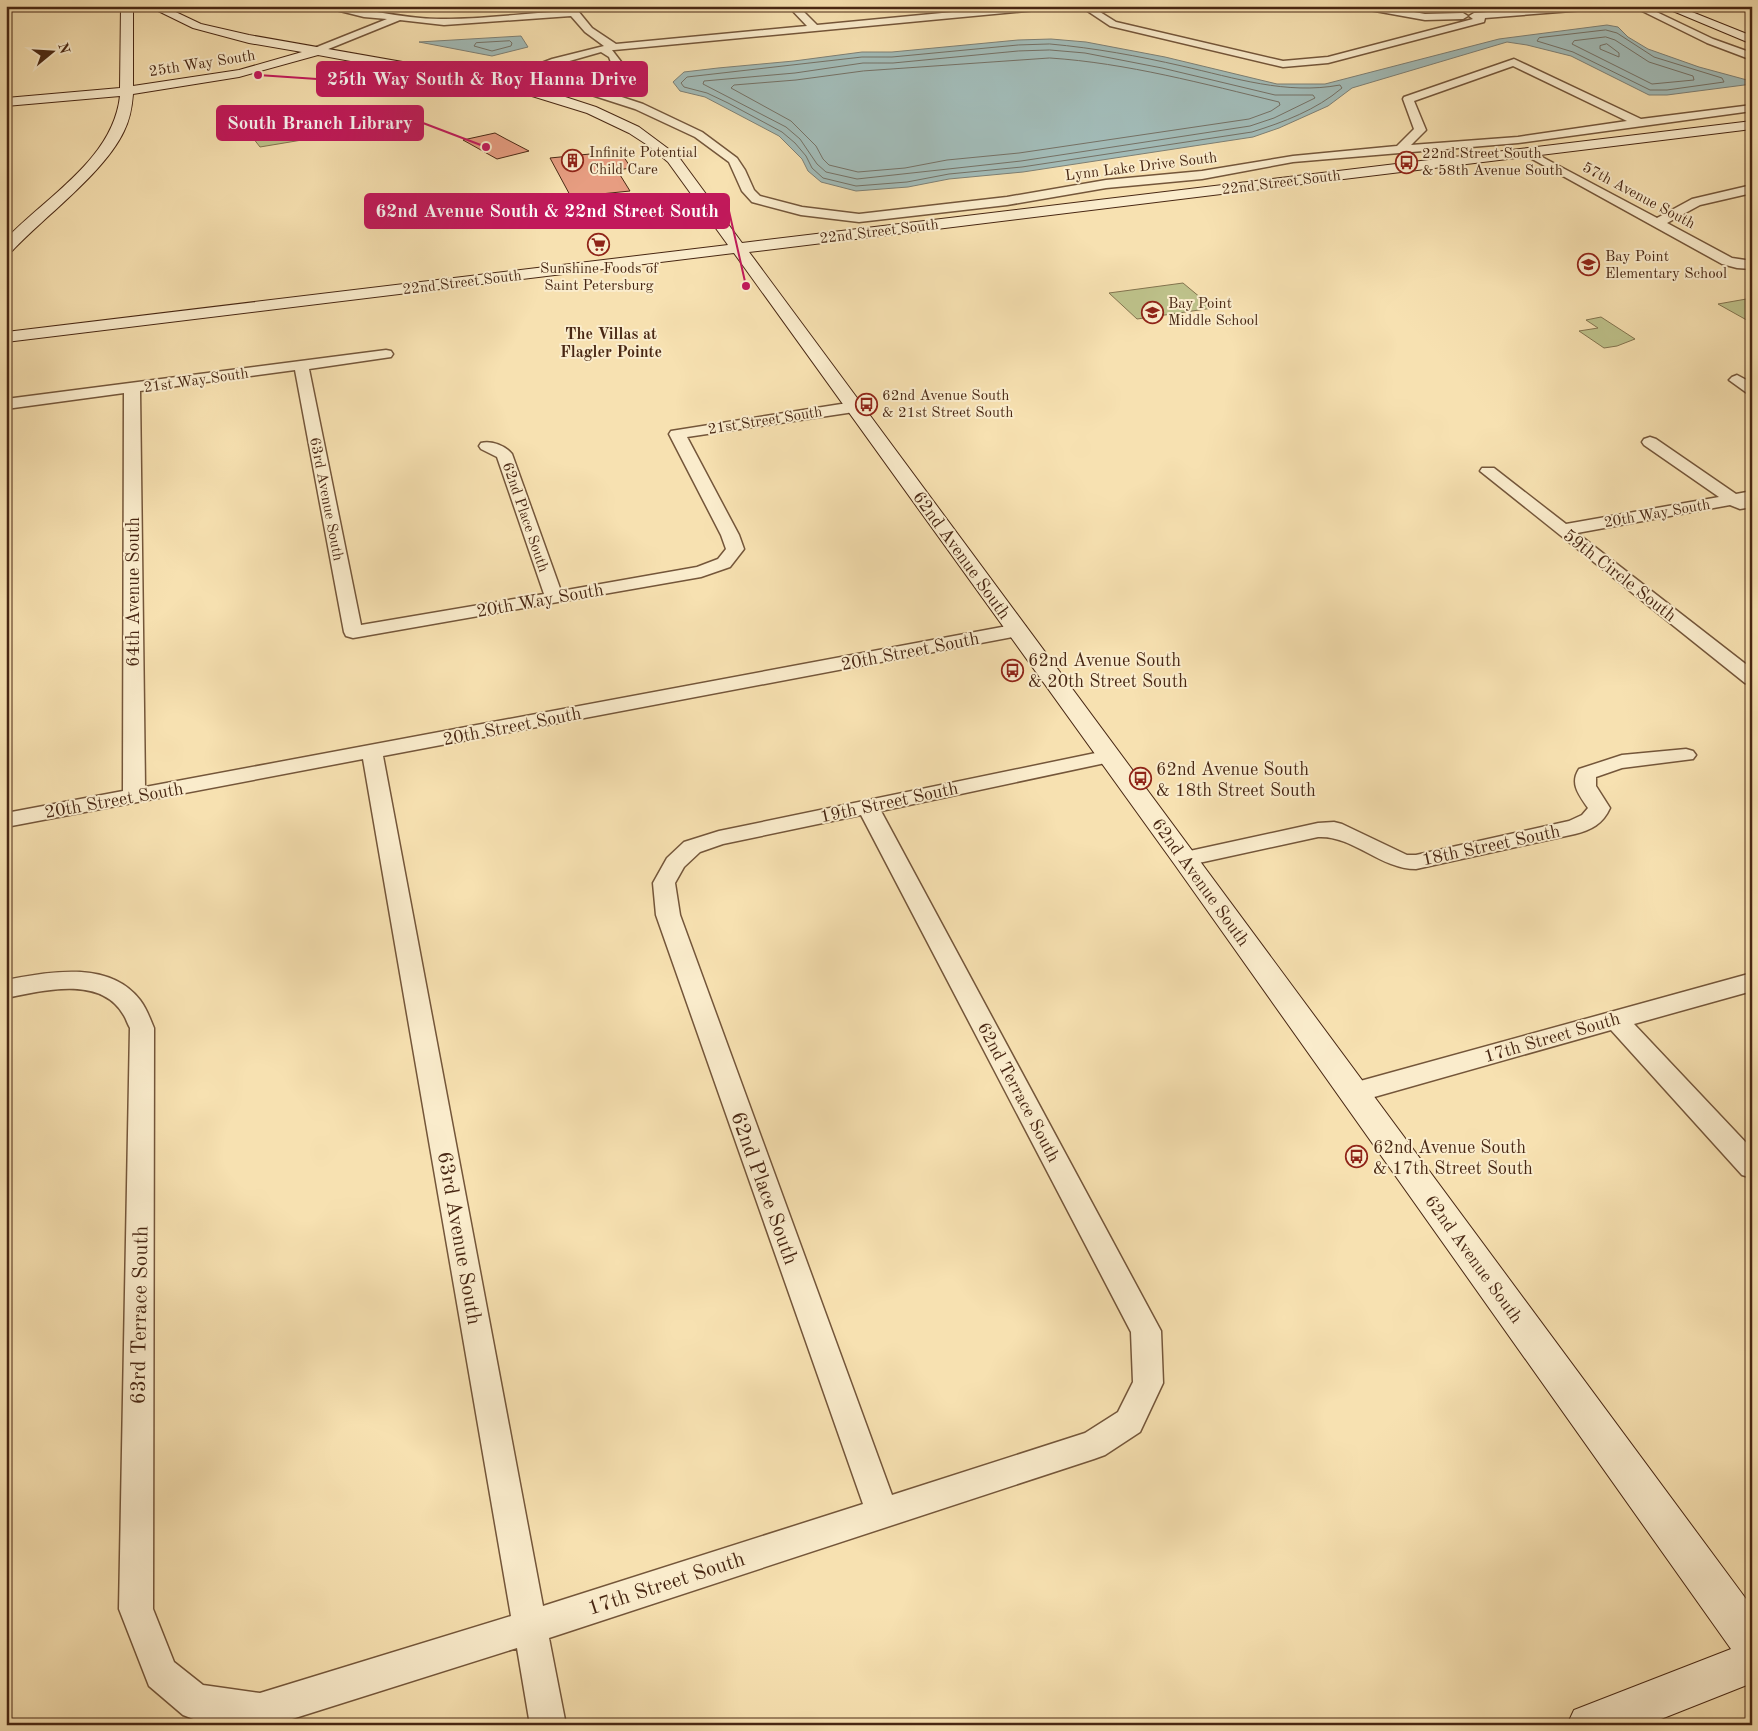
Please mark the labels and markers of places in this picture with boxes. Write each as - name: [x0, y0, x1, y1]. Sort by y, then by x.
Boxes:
- callout: 25th Way South & Roy Hanna Drive: [317, 62, 647, 96]
- callout: South Branch Library: [217, 106, 423, 140]
- place label: Infinite Potential Child Care: [589, 146, 697, 178]
- place label: 22nd Street South & 58th Avenue South: [1422, 147, 1563, 179]
- building icon: Infinite Potential Child Care: [561, 149, 585, 173]
- bus stop icon: 22nd Street South & 58th Avenue South: [1394, 150, 1418, 174]
- callout: 62nd Avenue South & 22nd Street South: [365, 194, 729, 228]
- supermarket icon: Sunshine Foods of Saint Petersburg: [587, 233, 611, 257]
- place label: Bay Point Elementary School: [1605, 250, 1727, 282]
- school or university icon: Bay Point Elementary School: [1577, 253, 1601, 277]
- place label: Sunshine Foods of Saint Petersburg: [540, 262, 659, 294]
- place label: Bay Point Middle School: [1168, 297, 1258, 329]
- school or university icon: Bay Point Middle School: [1140, 300, 1164, 324]
- place label: 62nd Avenue South & 21st Street South: [882, 389, 1013, 421]
- bus stop icon: 62nd Avenue South & 21st Street South: [854, 392, 878, 416]
- place label: 62nd Avenue South & 20th Street South: [1028, 652, 1188, 691]
- bus stop icon: 62nd Avenue South & 20th Street South: [1000, 658, 1024, 682]
- place label: 62nd Avenue South & 18th Street South: [1156, 761, 1316, 800]
- bus stop icon: 62nd Avenue South & 18th Street South: [1128, 767, 1152, 791]
- place label: 62nd Avenue South & 17th Street South: [1373, 1139, 1533, 1178]
- bus stop icon: 62nd Avenue South & 17th Street South: [1345, 1145, 1369, 1169]

